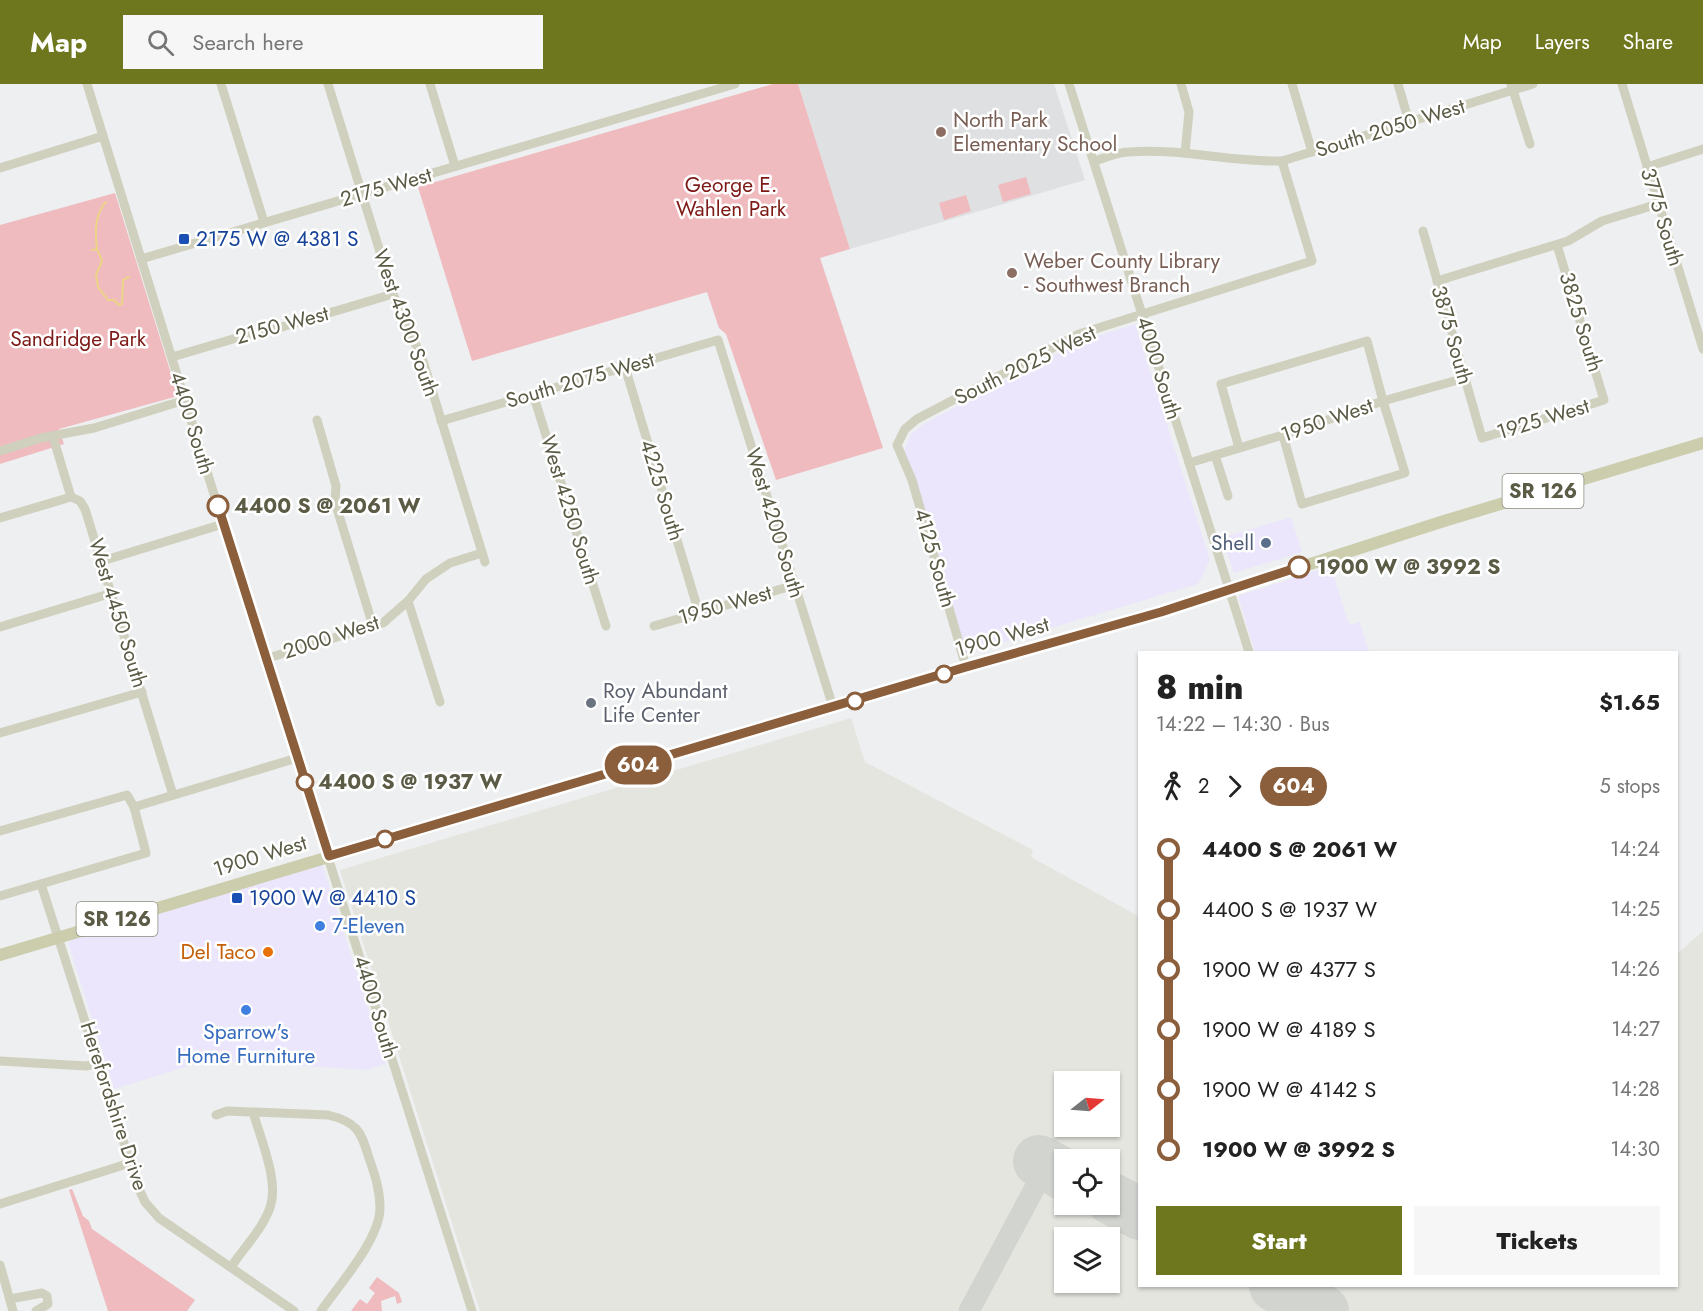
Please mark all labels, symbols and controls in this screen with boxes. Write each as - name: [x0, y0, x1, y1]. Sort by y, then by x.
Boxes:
- search box: [123, 15, 543, 69]
- text: Map: [30, 22, 87, 63]
- icon: search: [144, 26, 177, 59]
- text: Search here: [192, 26, 304, 58]
- text: Map: [1463, 27, 1502, 57]
- text: Layers: [1535, 27, 1590, 57]
- text: Share: [1623, 27, 1673, 57]
- street label: South 2050 West: [1311, 91, 1469, 165]
- place label: North Park Elementary School: [953, 105, 1117, 159]
- marker: North Park Elementary School: [934, 125, 948, 139]
- street label: 2175 West: [337, 160, 435, 214]
- street label: 3775 South: [1633, 164, 1691, 270]
- park label: George E. Wahlen Park: [676, 170, 787, 224]
- place label: 2175 W @ 4381 S: [196, 224, 359, 254]
- marker: 2175 W @ 4381 S: [177, 232, 191, 246]
- street label: West 4300 South: [365, 245, 447, 401]
- place label: Weber County Library - Southwest Branch: [1024, 246, 1221, 300]
- marker: Weber County Library - Southwest Branch: [1005, 266, 1019, 280]
- street label: 3825 South: [1552, 268, 1610, 376]
- street label: 3875 South: [1424, 282, 1480, 388]
- street label: 2150 West: [232, 298, 332, 352]
- street label: 4000 South: [1129, 313, 1189, 423]
- street label: South 2025 West: [949, 318, 1101, 412]
- park label: Sandridge Park: [10, 324, 147, 354]
- street label: South 2075 West: [502, 344, 658, 416]
- street label: 4400 South: [162, 368, 222, 478]
- street label: 1950 West: [1277, 390, 1377, 450]
- street label: 1925 West: [1493, 391, 1593, 447]
- street label: West 4250 South: [533, 432, 607, 588]
- street label: 4225 South: [632, 436, 692, 544]
- street label: West 4200 South: [738, 444, 812, 602]
- road number: SR 126: [1502, 474, 1584, 508]
- place label: 4400 S @ 2061 W: [234, 491, 421, 521]
- marker: 4400 S @ 2061 W: [207, 495, 229, 517]
- street label: 4125 South: [907, 505, 963, 611]
- place label: Shell: [1211, 528, 1254, 558]
- street label: West 4450 South: [81, 534, 155, 692]
- marker: Shell: [1259, 536, 1273, 550]
- place label: 1900 W @ 3992 S: [1316, 552, 1500, 582]
- marker: 1900 W @ 3992 S: [1288, 556, 1310, 578]
- street label: 1950 West: [675, 577, 775, 633]
- street label: 2000 West: [279, 607, 383, 667]
- street label: 1900 West: [951, 609, 1053, 665]
- text: 8 min: [1156, 664, 1244, 711]
- unlabelled marker: [935, 665, 953, 683]
- place label: Roy Abundant Life Center: [603, 676, 727, 730]
- text: $1.65: [1599, 686, 1660, 718]
- unlabelled marker: [846, 692, 864, 710]
- marker: Roy Abundant Life Center: [584, 696, 598, 710]
- text: 14:22 – 14:30 · Bus: [1156, 710, 1330, 739]
- line badge: 604: [604, 746, 672, 784]
- text: 604: [617, 750, 659, 780]
- place label: 4400 S @ 1937 W: [318, 767, 503, 797]
- icon: walk: [1156, 770, 1189, 803]
- icon: forward: [1218, 770, 1251, 803]
- text: 604: [1272, 771, 1315, 801]
- text: 2: [1198, 772, 1209, 801]
- text: 5 stops: [1599, 772, 1660, 801]
- marker: 4400 S @ 1937 W: [296, 773, 314, 791]
- street label: 1900 West: [209, 828, 311, 884]
- unlabelled marker: [376, 830, 394, 848]
- text: 4400 S @ 2061 W: [1202, 833, 1397, 865]
- text: 14:24: [1610, 835, 1660, 864]
- place label: 1900 W @ 4410 S: [249, 883, 416, 913]
- marker: 1900 W @ 4410 S: [230, 891, 244, 905]
- text: 4400 S @ 1937 W: [1202, 893, 1377, 925]
- text: 14:25: [1611, 895, 1660, 924]
- road number: SR 126: [76, 902, 158, 936]
- place label: 7-Eleven: [332, 911, 405, 941]
- marker: 7-Eleven: [313, 919, 327, 933]
- place label: Del Taco: [181, 937, 256, 967]
- marker: Del Taco: [261, 945, 275, 959]
- street label: 4400 South: [346, 952, 406, 1062]
- text: 1900 W @ 4377 S: [1202, 953, 1376, 985]
- text: 14:26: [1610, 955, 1660, 984]
- marker: Sparrow's Home Furniture: [239, 1003, 253, 1017]
- text: 1900 W @ 4189 S: [1202, 1013, 1376, 1045]
- text: 14:27: [1611, 1015, 1660, 1044]
- place label: Sparrow's Home Furniture: [177, 1017, 315, 1071]
- street label: Herefordshire Drive: [73, 1018, 155, 1194]
- north arrow: [1054, 1071, 1120, 1137]
- map controls: [1054, 1071, 1120, 1293]
- text: 1900 W @ 4142 S: [1202, 1073, 1376, 1105]
- text: 14:28: [1611, 1075, 1660, 1104]
- text: 1900 W @ 3992 S: [1202, 1133, 1395, 1165]
- text: 14:30: [1610, 1135, 1660, 1164]
- button: locate: [1054, 1149, 1120, 1215]
- button: Start: [1156, 1206, 1402, 1275]
- button: Tickets: [1414, 1206, 1660, 1275]
- button: layers: [1054, 1227, 1120, 1293]

